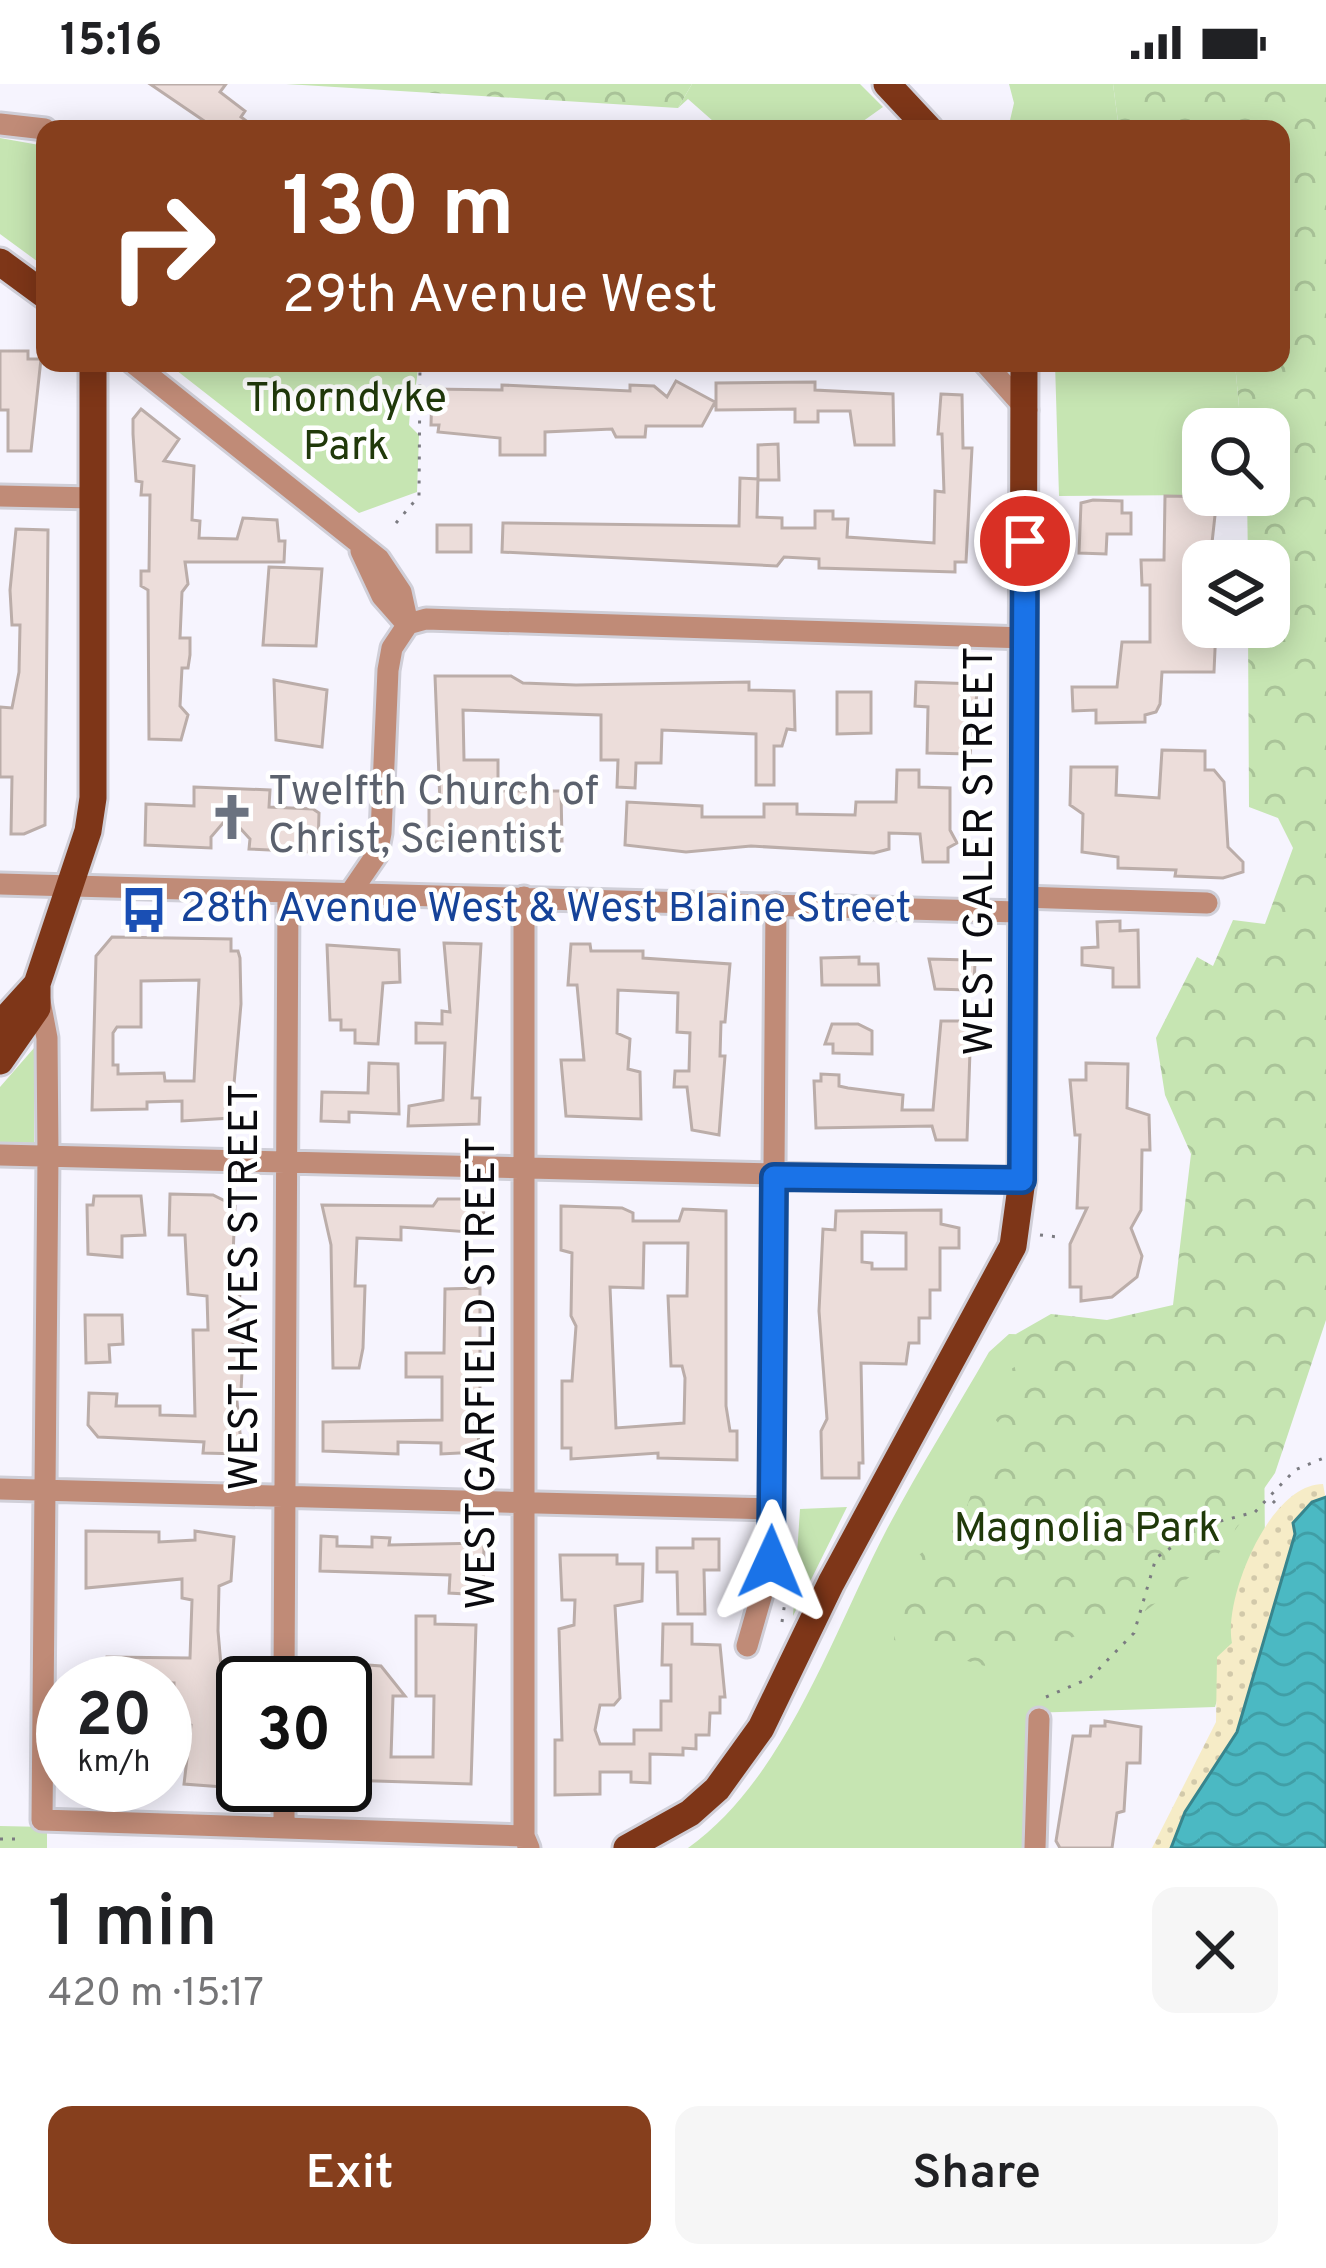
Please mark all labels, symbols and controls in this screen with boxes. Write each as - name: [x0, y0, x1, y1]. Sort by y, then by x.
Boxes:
- text: 15:16: [60, 14, 162, 71]
- text: 130 m: [282, 159, 514, 265]
- icon: right: [84, 168, 240, 324]
- text: 29th Avenue West: [282, 263, 718, 332]
- park label: Thorndyke Park: [245, 374, 447, 475]
- map controls: [1182, 408, 1290, 648]
- button: search: [1182, 408, 1290, 516]
- pin: [974, 490, 1076, 592]
- icon: arrive: [992, 508, 1058, 574]
- button: layers: [1182, 540, 1290, 648]
- street label: WEST GALER STREET: [955, 646, 1008, 1056]
- place label: Twelfth Church of Christ, Scientist: [268, 767, 599, 868]
- church icon: Twelfth Church of Christ, Scientist: [207, 792, 257, 842]
- place label: 28th Avenue West & West Blaine Street: [180, 884, 911, 937]
- bus stop icon: 28th Avenue West & West Blaine Street: [119, 885, 169, 935]
- street label: WEST HAYES STREET: [220, 1084, 273, 1490]
- street label: WEST GARFIELD STREET: [457, 1136, 510, 1610]
- position arrow: [708, 1499, 834, 1625]
- park label: Magnolia Park: [953, 1504, 1221, 1557]
- speed limit sign: 30: [216, 1656, 372, 1812]
- text: 20: [76, 1681, 152, 1757]
- text: km/h: [78, 1745, 150, 1782]
- text: 1 min: [48, 1880, 218, 1972]
- button: close: [1152, 1887, 1278, 2013]
- text: 420 m · 15:17: [48, 1971, 264, 2020]
- button: Exit: [48, 2106, 651, 2244]
- button: Share: [675, 2106, 1278, 2244]

